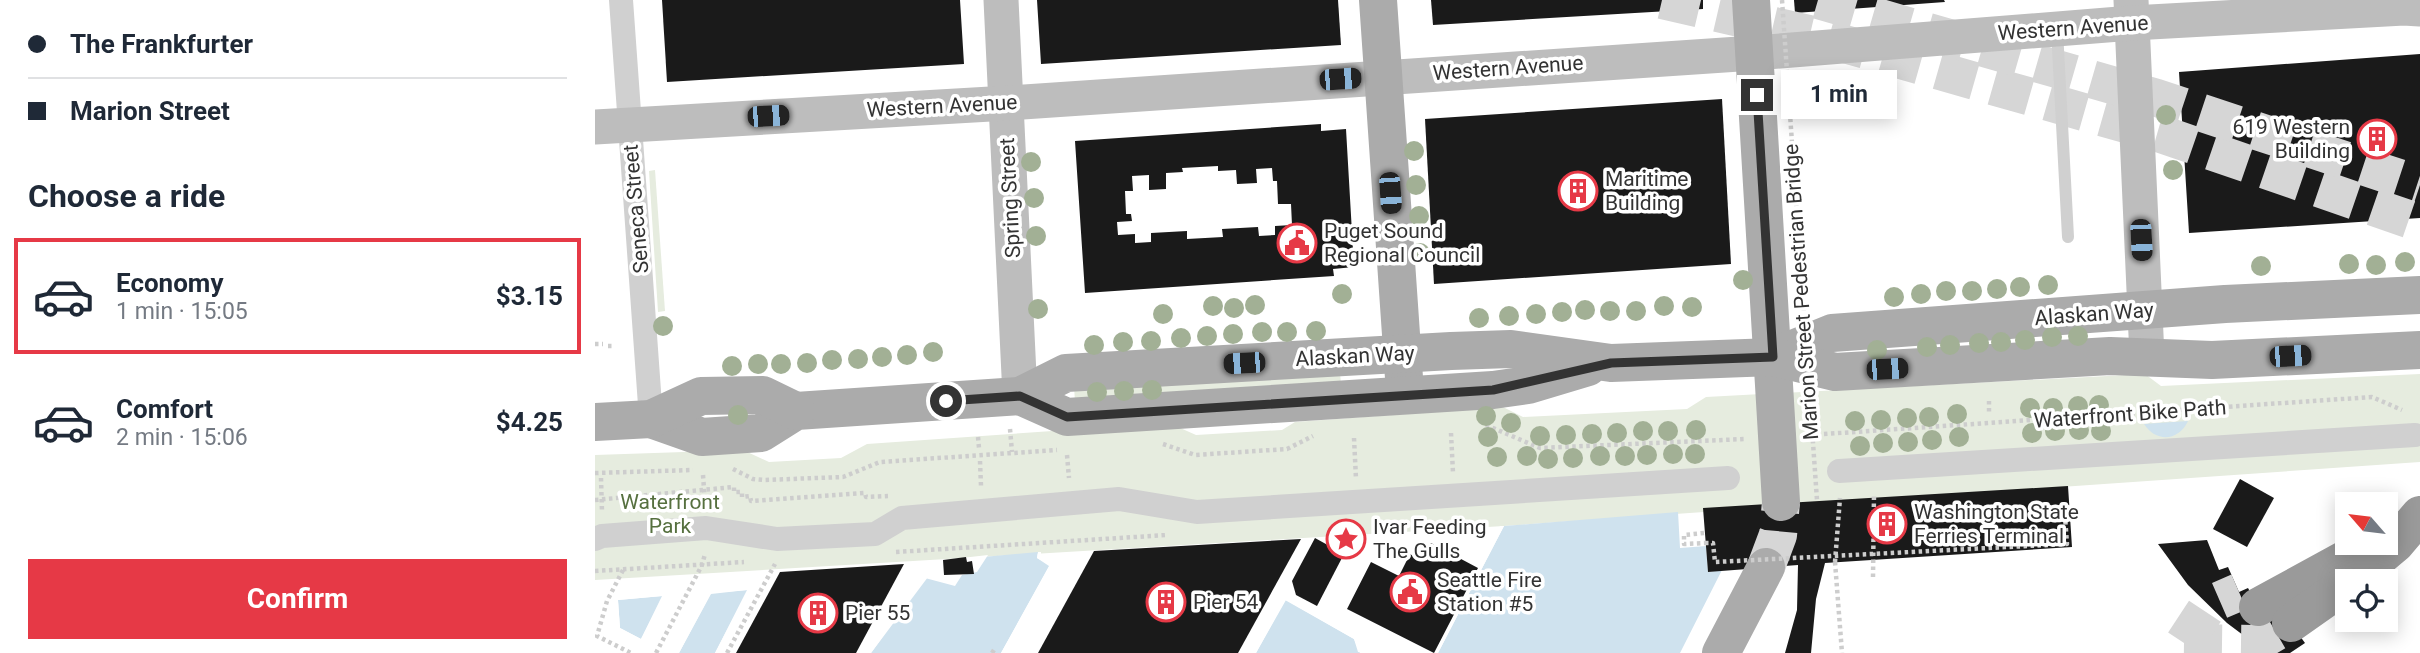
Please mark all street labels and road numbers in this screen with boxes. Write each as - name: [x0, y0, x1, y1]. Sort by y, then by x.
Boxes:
- street label: Western Avenue: [1997, 11, 2149, 45]
- street label: Western Avenue: [1432, 51, 1584, 85]
- street label: Western Avenue: [866, 90, 1018, 122]
- street label: Spring Street: [995, 137, 1025, 259]
- street label: Seneca Street: [618, 143, 654, 274]
- street label: Marion Street Pedestrian Bridge: [1779, 143, 1823, 441]
- street label: Alaskan Way: [2034, 298, 2154, 330]
- street label: Alaskan Way: [1295, 341, 1415, 371]
- street label: Waterfront Bike Path: [2033, 395, 2227, 433]

